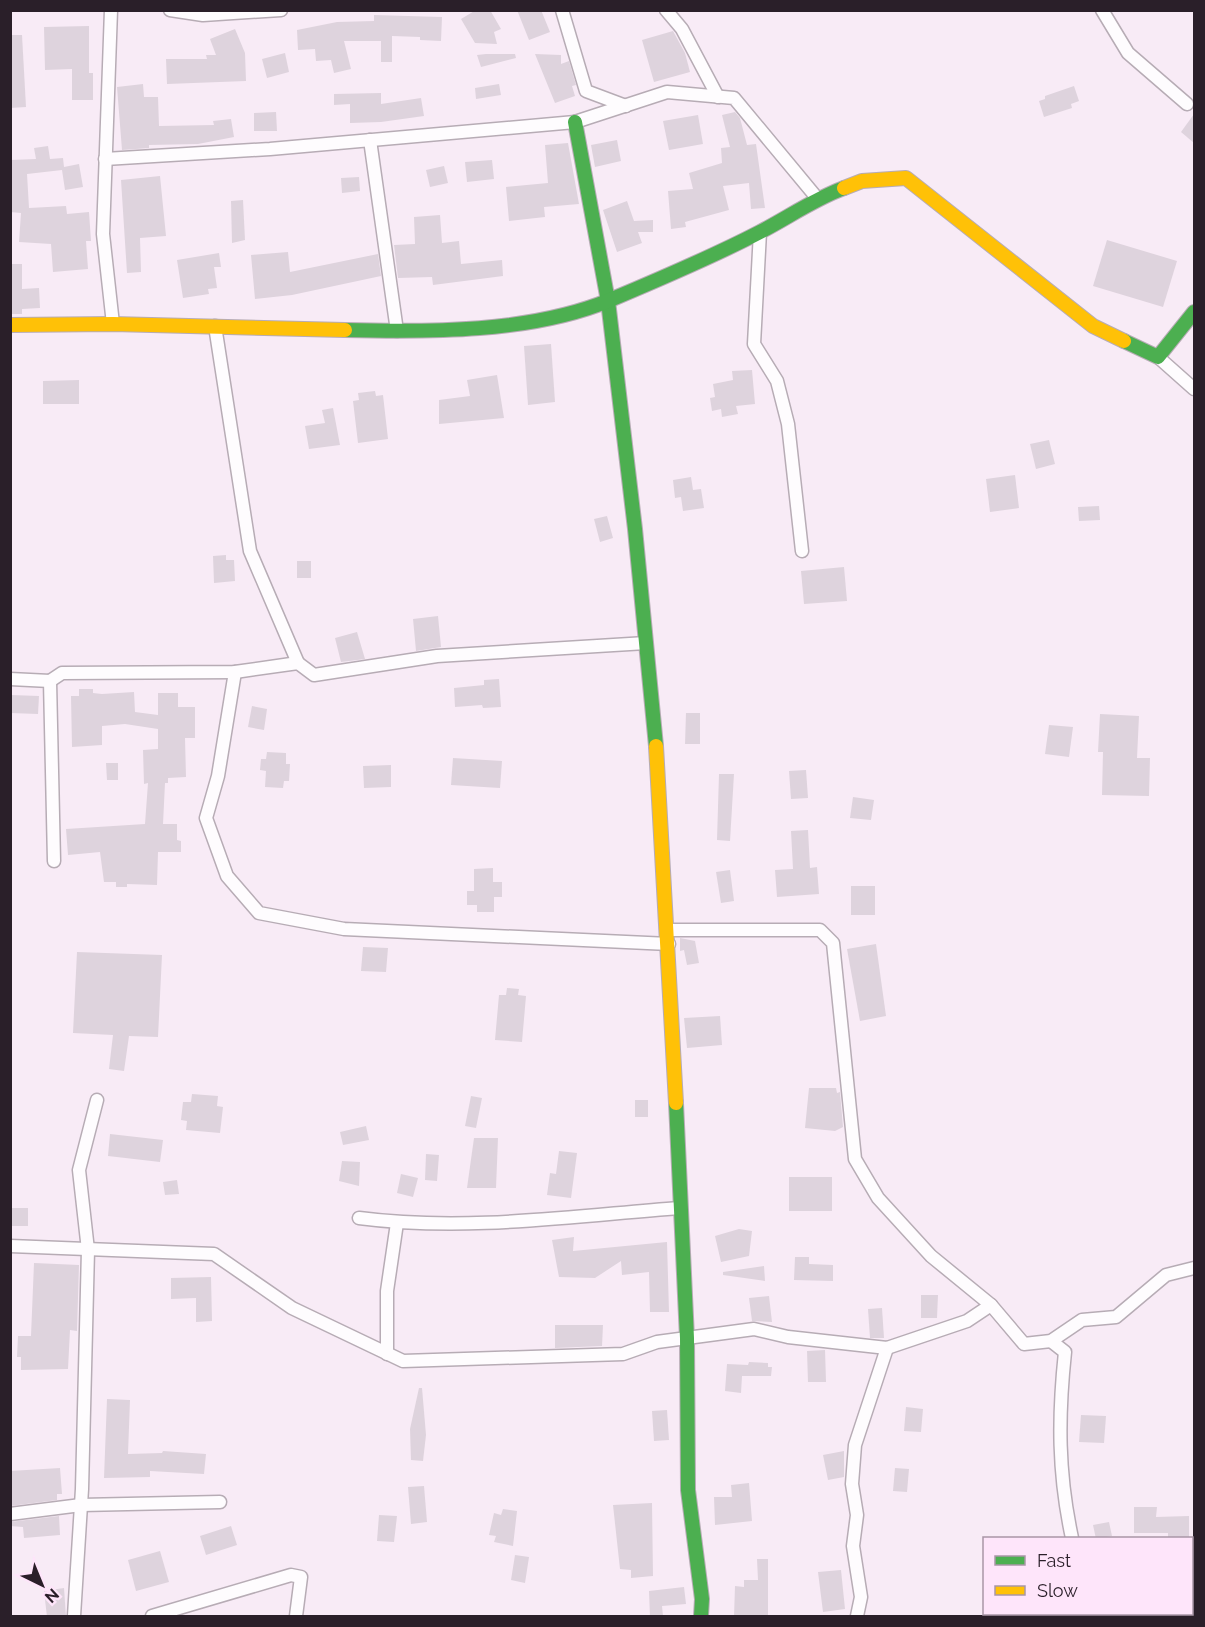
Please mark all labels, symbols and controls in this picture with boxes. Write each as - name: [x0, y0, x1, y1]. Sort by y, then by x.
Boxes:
- legend: [983, 1537, 1193, 1615]
- text: Fast: [1037, 1550, 1071, 1571]
- north arrow: [12, 1555, 72, 1615]
- text: Slow: [1037, 1580, 1078, 1601]
- text: N: [41, 1584, 63, 1607]

